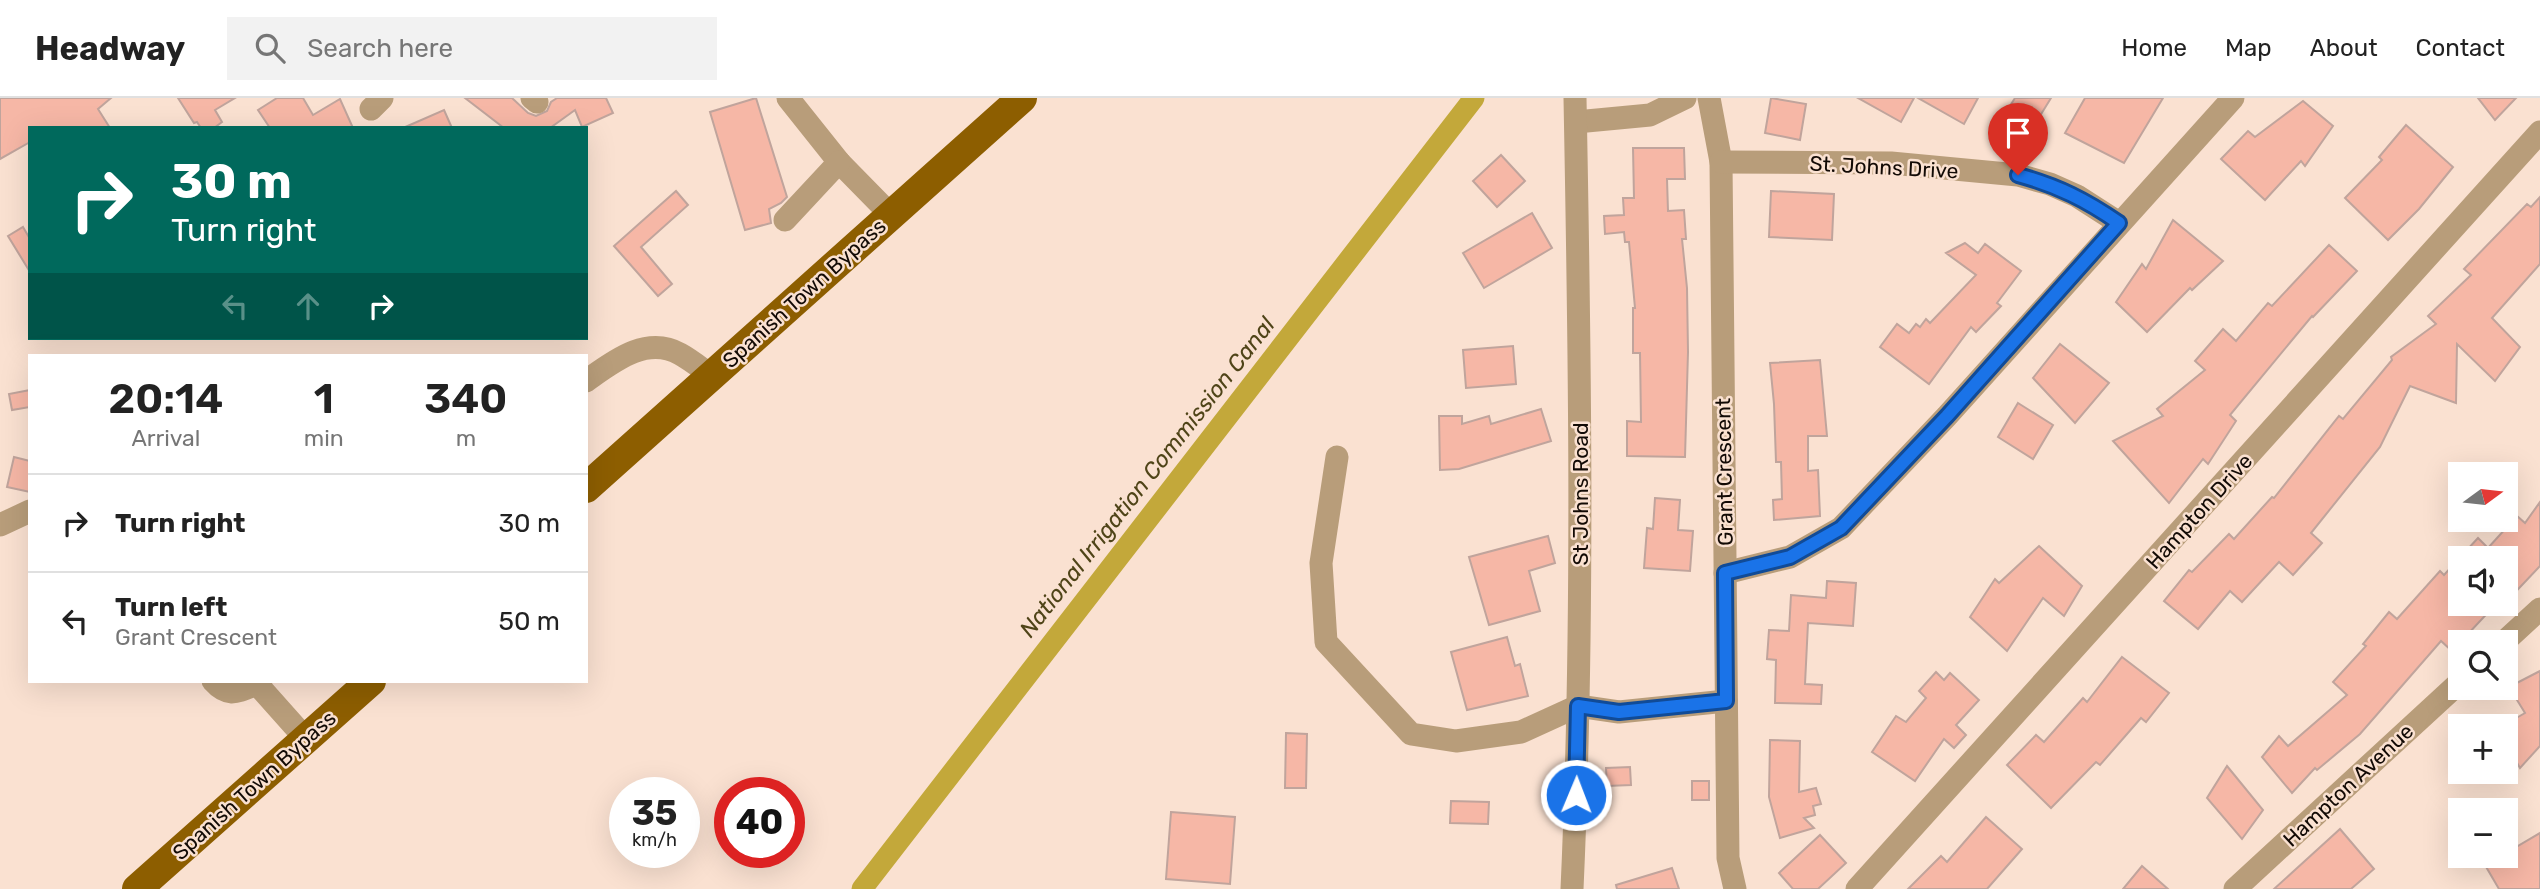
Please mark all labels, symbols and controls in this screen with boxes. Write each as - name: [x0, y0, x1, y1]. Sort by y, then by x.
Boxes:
- search box: [227, 17, 717, 80]
- text: Headway: [35, 29, 185, 68]
- icon: search: [251, 29, 289, 67]
- text: Search here: [307, 33, 453, 64]
- text: Home: [2121, 34, 2187, 62]
- text: Map: [2225, 34, 2272, 62]
- text: About: [2310, 34, 2378, 62]
- text: Contact: [2416, 34, 2505, 62]
- pin: [1988, 103, 2048, 175]
- icon: arrive: [1999, 114, 2037, 152]
- street label: St. Johns Drive: [1809, 151, 1959, 183]
- text: 30 m: [171, 152, 292, 210]
- icon: right: [56, 154, 147, 245]
- text: Turn right: [171, 211, 316, 249]
- street label: Spanish Town Bypass: [717, 213, 891, 373]
- icon: left: [216, 287, 254, 325]
- icon: ahead: [289, 287, 327, 325]
- icon: right: [362, 287, 400, 325]
- water label: National Irrigation Commission Canal: [1013, 311, 1281, 643]
- text: 20:14: [109, 374, 223, 424]
- text: 1: [314, 374, 334, 424]
- text: 340: [424, 374, 507, 424]
- street label: Grant Crescent: [1710, 398, 1738, 546]
- street label: St Johns Road: [1568, 423, 1593, 565]
- text: Arrival: [131, 424, 200, 452]
- text: min: [304, 424, 344, 452]
- text: m: [456, 424, 476, 452]
- street label: Hampton Drive: [2141, 448, 2257, 574]
- north arrow: [2448, 462, 2518, 532]
- map controls: [2448, 462, 2518, 868]
- icon: right: [56, 504, 94, 542]
- text: Turn right: [115, 508, 245, 539]
- text: 30 m: [498, 508, 560, 539]
- button: sound: [2448, 546, 2518, 616]
- text: Turn left: [115, 592, 227, 623]
- icon: left: [56, 602, 94, 640]
- text: 50 m: [499, 606, 560, 637]
- text: Grant Crescent: [115, 623, 277, 651]
- button: search: [2448, 630, 2518, 700]
- street label: Spanish Town Bypass: [167, 705, 341, 865]
- button: +: [2448, 714, 2518, 784]
- street label: Hampton Avenue: [2278, 718, 2418, 852]
- position arrow: [1539, 758, 1613, 832]
- speed limit sign: 40: [714, 777, 805, 868]
- text: 35: [632, 792, 677, 834]
- button: −: [2448, 798, 2518, 868]
- text: km/h: [632, 829, 677, 851]

